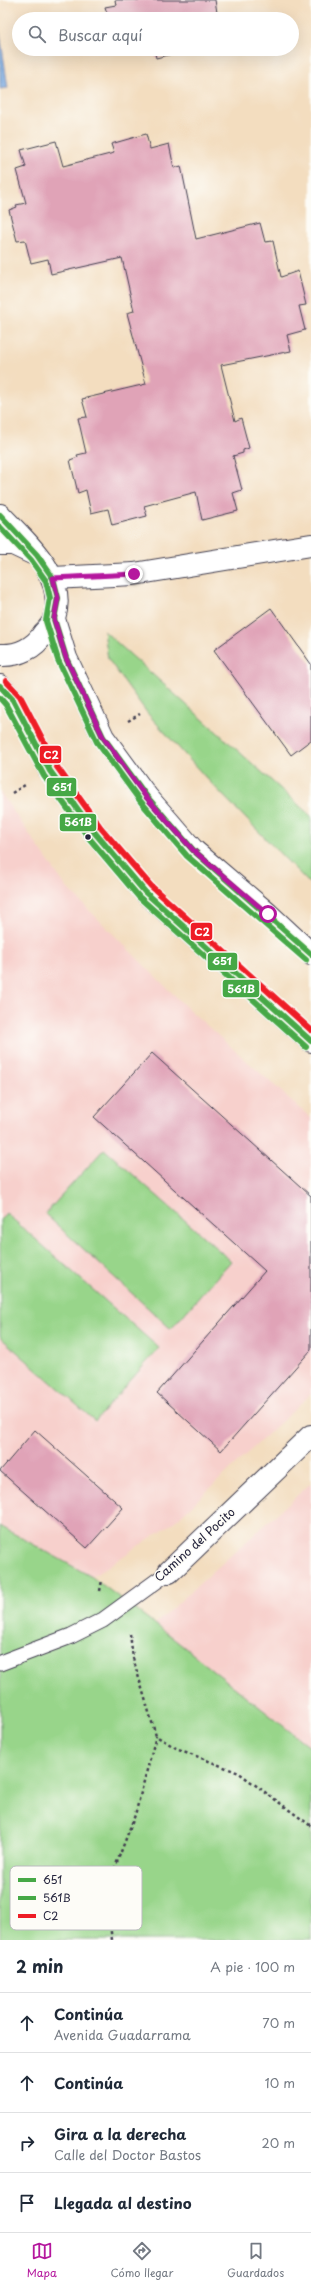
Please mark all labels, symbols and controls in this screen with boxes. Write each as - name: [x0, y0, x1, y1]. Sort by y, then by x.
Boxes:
- search box: [12, 12, 299, 56]
- icon: search: [26, 23, 48, 45]
- text: Buscar aquí: [58, 23, 142, 46]
- route end: [125, 565, 143, 583]
- line badge: C2: [39, 745, 62, 764]
- text: C2: [43, 746, 59, 763]
- line badge: 651: [46, 777, 77, 797]
- text: 651: [52, 778, 72, 795]
- line badge: 561B: [59, 813, 97, 832]
- text: 561B: [64, 813, 92, 830]
- unlabelled marker: [83, 832, 93, 842]
- route start: [259, 905, 277, 923]
- line badge: C2: [190, 922, 213, 941]
- text: C2: [194, 923, 210, 940]
- line badge: 651: [207, 952, 238, 971]
- text: 651: [212, 952, 232, 969]
- line badge: 561B: [222, 979, 260, 998]
- text: 561B: [227, 980, 255, 997]
- street label: Camino del Pocito: [150, 1503, 239, 1586]
- legend: [10, 1866, 142, 1930]
- text: 651: [43, 1871, 62, 1888]
- text: 561B: [43, 1889, 71, 1906]
- text: C2: [43, 1907, 58, 1924]
- text: 2 min: [16, 1953, 63, 1979]
- text: A pie · 100 m: [210, 1957, 295, 1976]
- text: Continúa: [54, 2002, 123, 2025]
- icon: ahead: [16, 2012, 38, 2034]
- text: 70 m: [262, 2013, 295, 2032]
- text: Avenida Guadarrama: [54, 2025, 191, 2044]
- text: Continúa: [54, 2071, 123, 2094]
- icon: ahead: [16, 2072, 38, 2094]
- text: 10 m: [265, 2073, 295, 2092]
- text: Gira a la derecha: [54, 2122, 186, 2145]
- icon: right: [16, 2132, 38, 2154]
- text: 20 m: [261, 2133, 295, 2152]
- text: Calle del Doctor Bastos: [54, 2145, 201, 2164]
- text: Llegada al destino: [54, 2191, 192, 2214]
- icon: arrive: [16, 2192, 38, 2214]
- tab: Mapa: [27, 2240, 57, 2281]
- tab: Cómo llegar: [111, 2240, 173, 2281]
- tab: Guardados: [227, 2240, 284, 2281]

